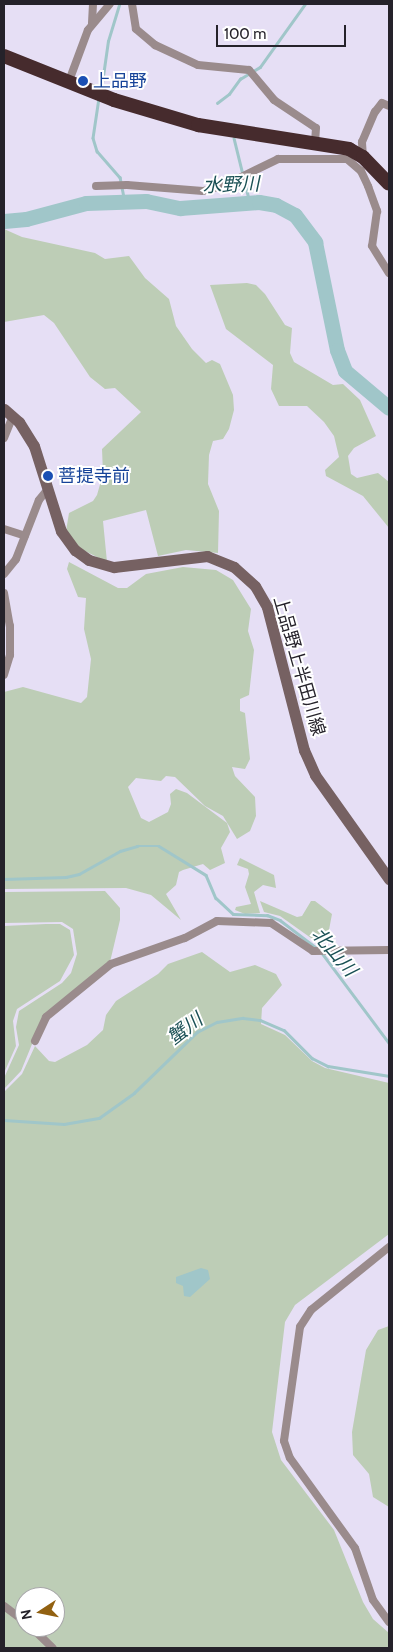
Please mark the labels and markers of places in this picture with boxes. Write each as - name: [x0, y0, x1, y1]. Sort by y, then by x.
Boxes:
- place label: 上品野: [93, 70, 147, 92]
- marker: 上品野: [77, 75, 89, 87]
- place label: 菩提寺前: [58, 465, 130, 487]
- marker: 菩提寺前: [42, 470, 54, 482]

